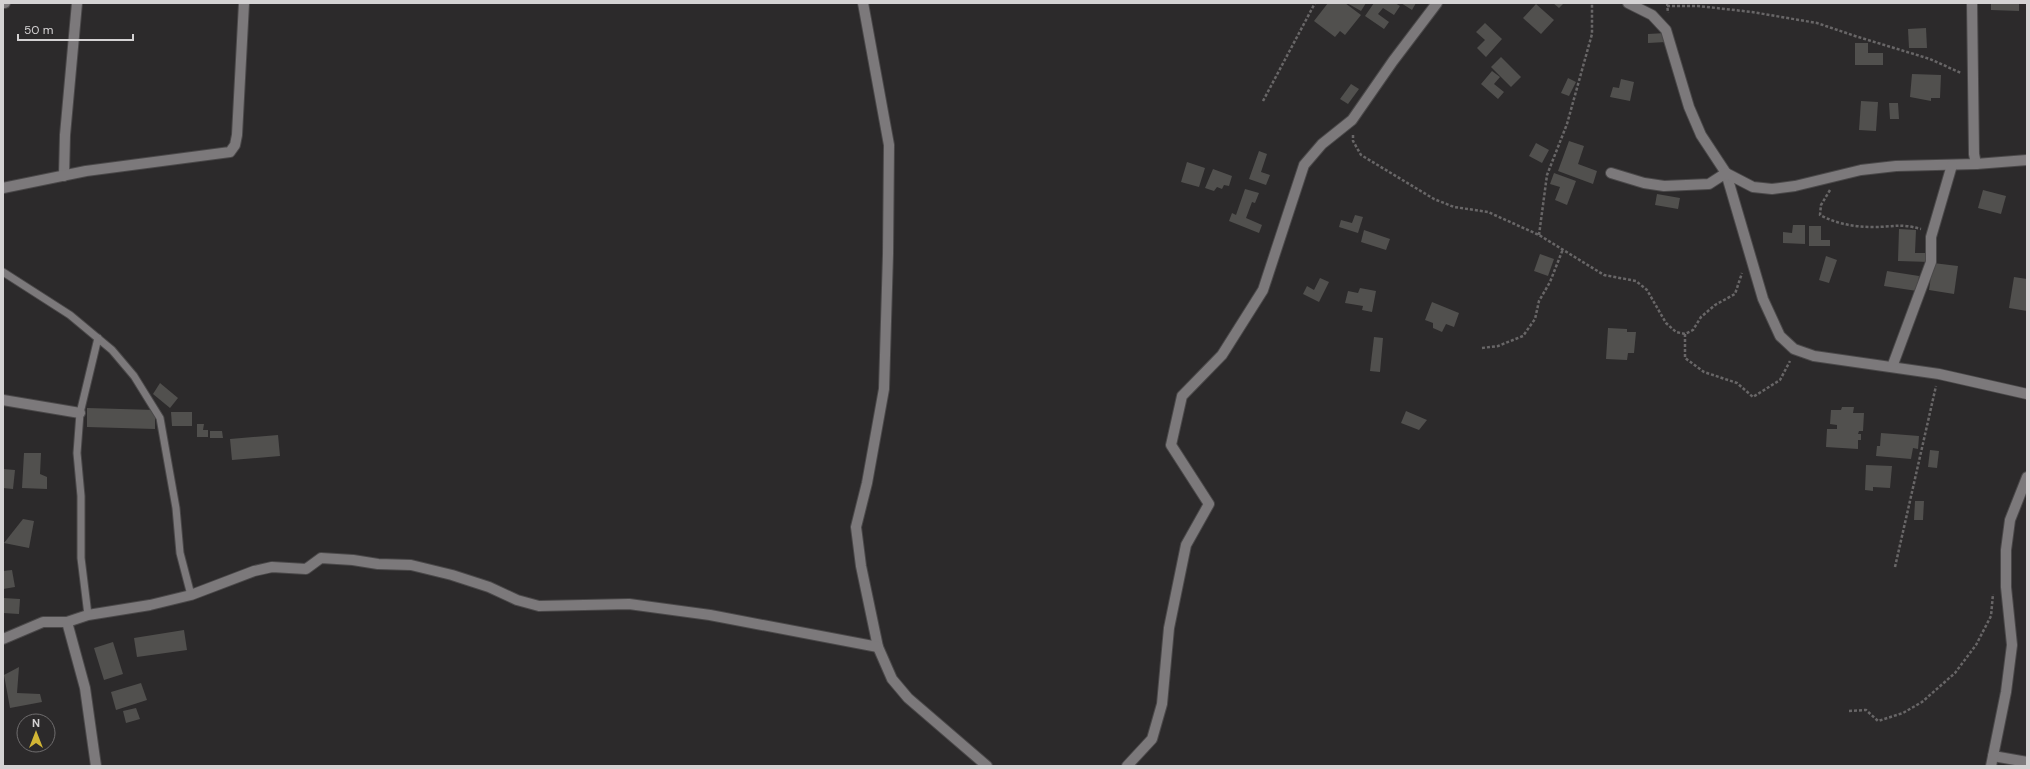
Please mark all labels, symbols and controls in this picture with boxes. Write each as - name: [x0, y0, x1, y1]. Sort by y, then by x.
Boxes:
- scale bar: [18, 16, 133, 42]
- text: 50 m: [24, 22, 53, 38]
- north arrow: [16, 713, 56, 753]
- text: N: [32, 716, 40, 730]

